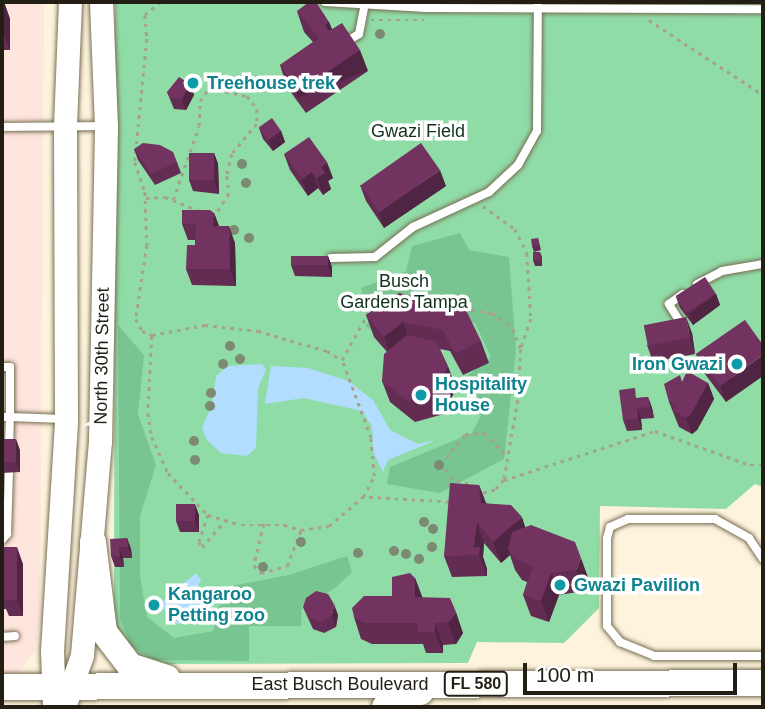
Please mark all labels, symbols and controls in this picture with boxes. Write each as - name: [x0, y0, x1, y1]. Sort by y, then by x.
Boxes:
- place label: Treehouse trek: [207, 72, 335, 94]
- marker: Treehouse trek: [185, 75, 201, 91]
- park label: Gwazi Field: [371, 120, 465, 142]
- park label: Busch Gardens Tampa: [340, 271, 468, 314]
- street label: North 30th Street: [90, 287, 114, 425]
- place label: Iron Gwazi: [632, 353, 723, 375]
- marker: Iron Gwazi: [729, 356, 745, 372]
- place label: Hospitality House: [435, 374, 527, 416]
- marker: Hospitality House: [413, 387, 429, 403]
- place label: Gwazi Pavilion: [574, 574, 700, 596]
- marker: Gwazi Pavilion: [552, 577, 568, 593]
- place label: Kangaroo Petting zoo: [168, 584, 265, 626]
- marker: Kangaroo Petting zoo: [146, 597, 162, 613]
- scale bar: [527, 650, 740, 694]
- text: 100 m: [536, 663, 594, 686]
- road number: FL 580: [443, 671, 509, 696]
- street label: East Busch Boulevard: [251, 673, 429, 695]

